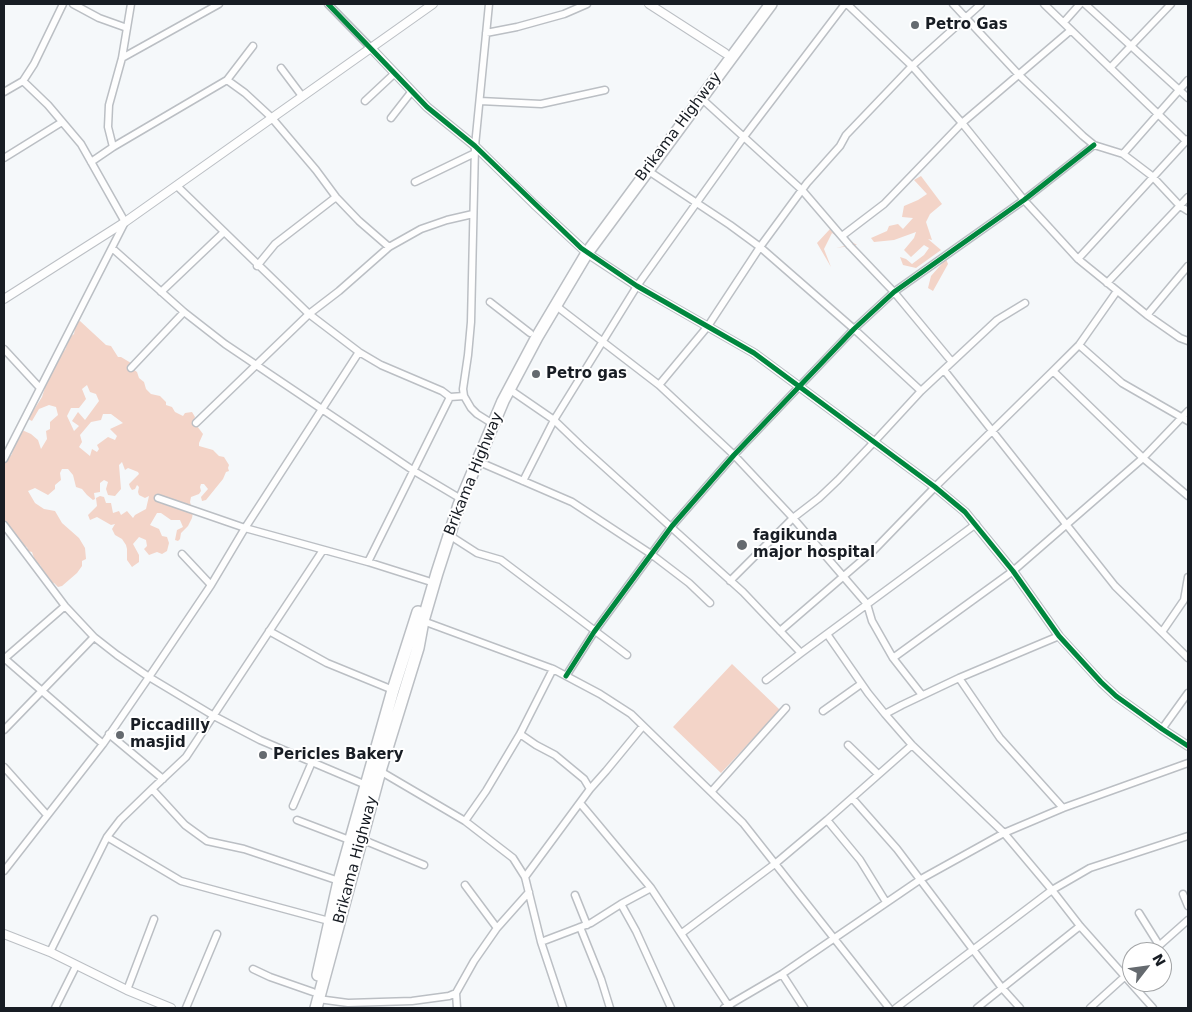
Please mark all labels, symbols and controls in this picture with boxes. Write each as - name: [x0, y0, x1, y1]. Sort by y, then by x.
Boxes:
- place label: Petro Gas: [925, 16, 1008, 34]
- marker: Petro Gas: [909, 19, 921, 31]
- street label: Brikama Highway: [632, 69, 726, 185]
- place label: Petro gas: [546, 365, 627, 383]
- marker: Petro gas: [530, 368, 542, 380]
- street label: Brikama Highway: [441, 410, 507, 538]
- place label: fagikunda major hospital: [753, 527, 875, 562]
- marker: fagikunda major hospital: [735, 538, 749, 552]
- place label: Piccadilly masjid: [130, 717, 210, 752]
- marker: Piccadilly masjid: [114, 729, 126, 741]
- place label: Pericles Bakery: [273, 746, 404, 764]
- marker: Pericles Bakery: [257, 749, 269, 761]
- street label: Brikama Highway: [330, 794, 382, 926]
- north arrow: [1122, 942, 1172, 992]
- text: N: [1149, 951, 1169, 969]

